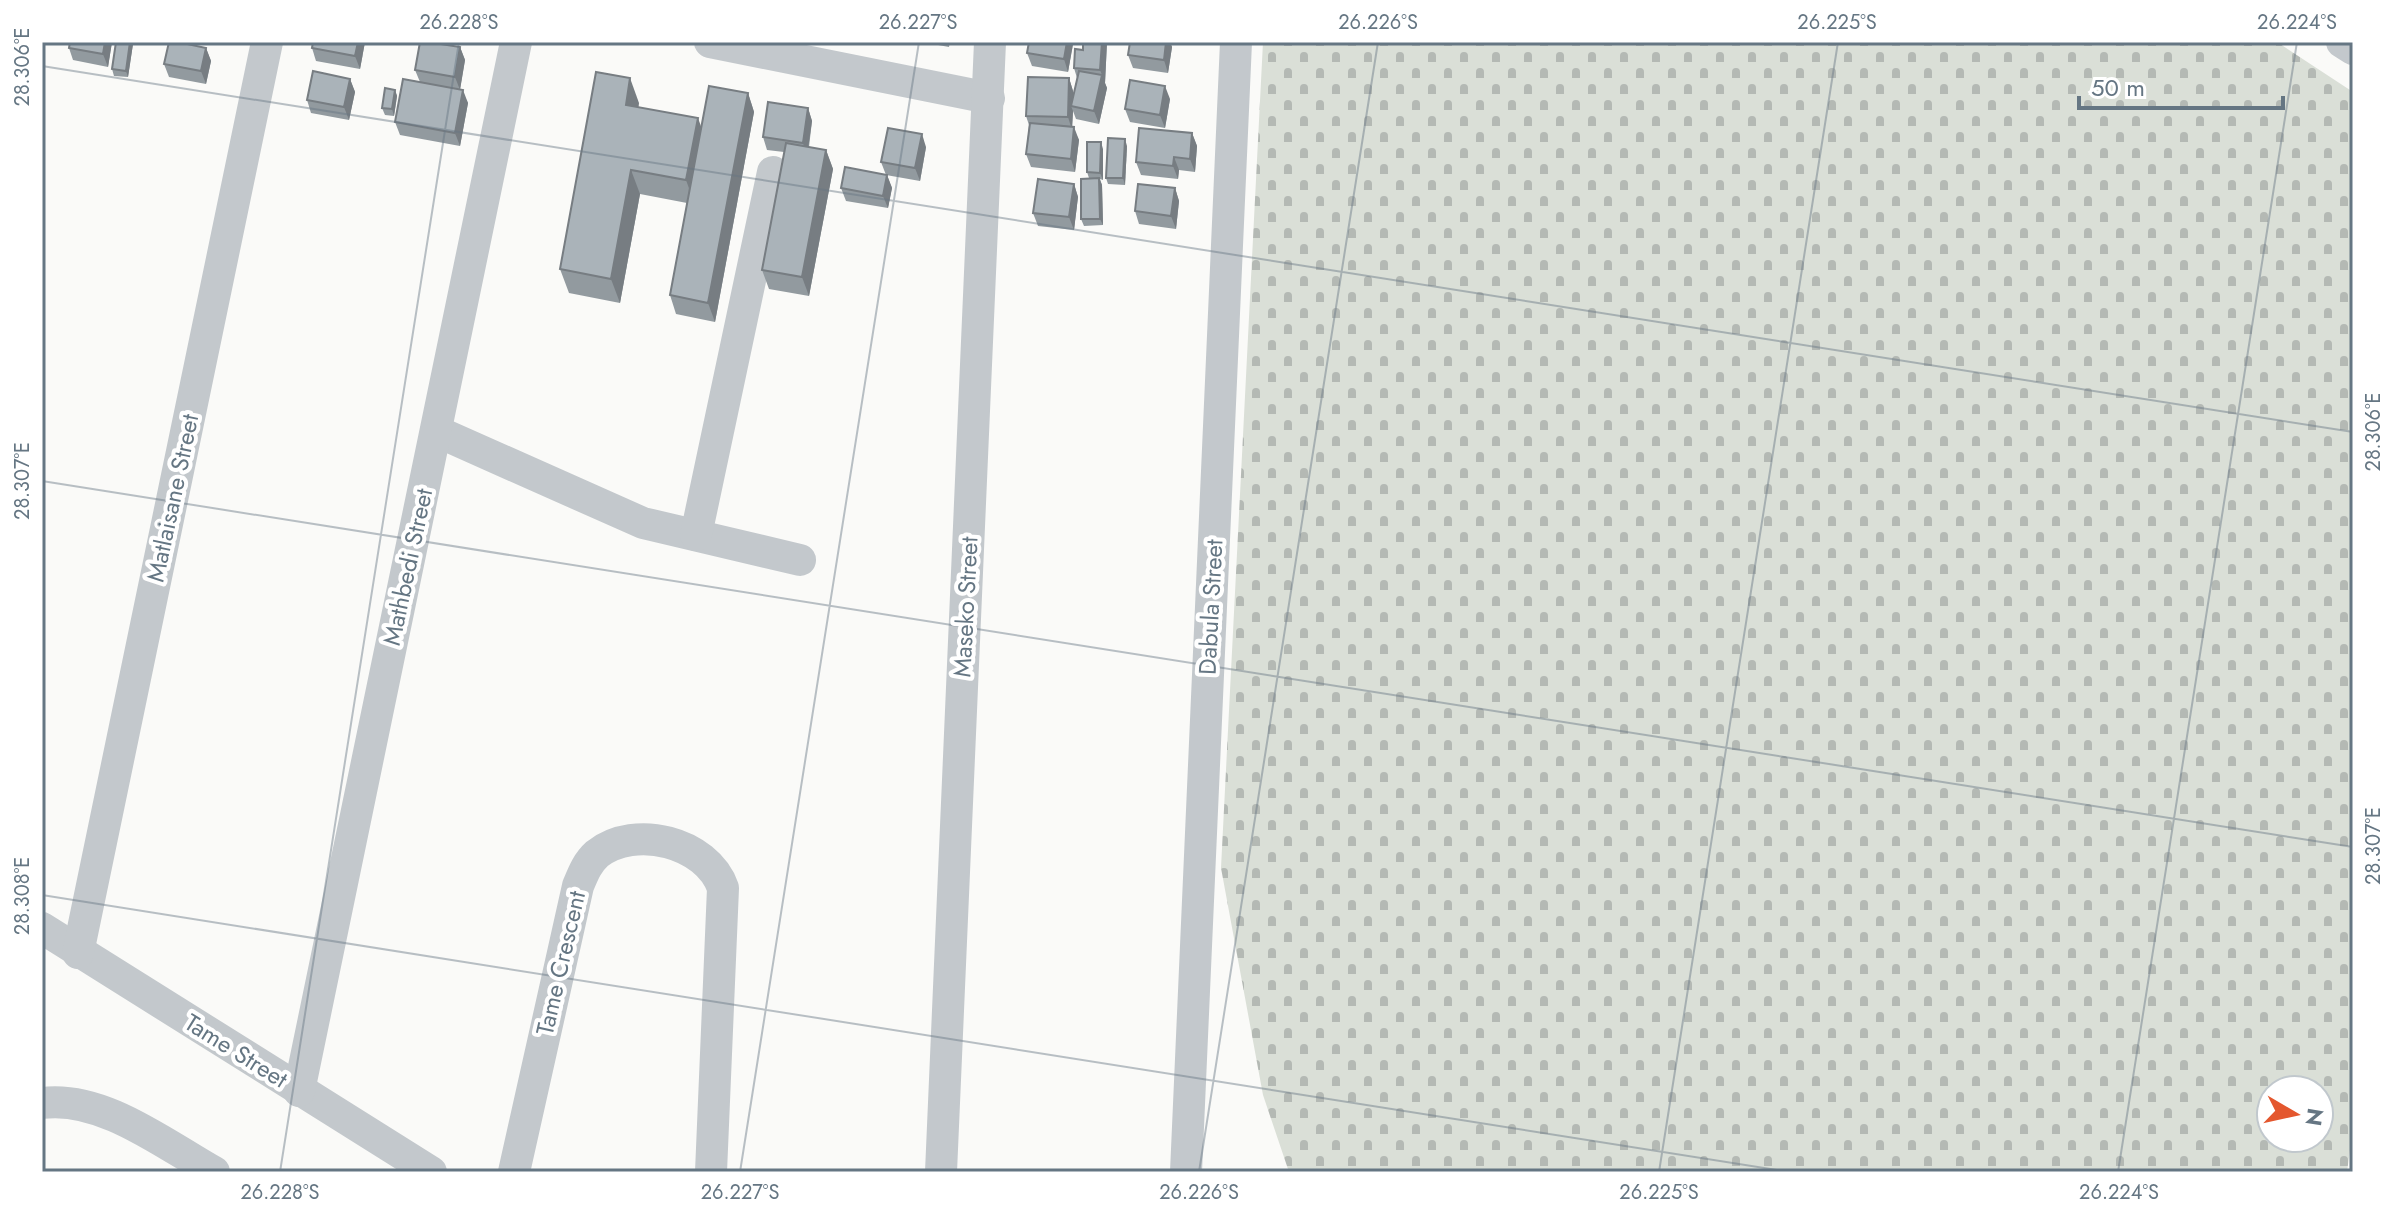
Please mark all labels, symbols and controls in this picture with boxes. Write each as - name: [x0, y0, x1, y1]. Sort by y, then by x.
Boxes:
- text: 26.228°S: [419, 8, 499, 37]
- text: 26.227°S: [879, 8, 957, 37]
- text: 26.226°S: [1338, 8, 1418, 37]
- text: 26.225°S: [1797, 8, 1877, 37]
- text: 26.224°S: [2257, 8, 2337, 37]
- text: 28.306°E: [8, 28, 37, 107]
- scale bar: [2079, 60, 2283, 110]
- text: 50 m: [2091, 70, 2145, 105]
- text: 28.306°E: [2359, 393, 2388, 472]
- street label: Matlaisane Street: [138, 411, 207, 585]
- text: 28.307°E: [8, 442, 37, 520]
- street label: Mathbedi Street: [374, 485, 441, 649]
- street label: Maseko Street: [944, 536, 987, 678]
- street label: Dabula Street: [1189, 538, 1232, 676]
- text: 28.307°E: [2359, 807, 2388, 885]
- text: 28.308°E: [8, 857, 37, 935]
- street label: Tame Crescent: [527, 887, 594, 1039]
- street label: Tame Street: [178, 1005, 295, 1096]
- north arrow: [2255, 1074, 2335, 1154]
- text: N: [2298, 1106, 2332, 1128]
- text: 26.228°S: [240, 1178, 320, 1207]
- text: 26.227°S: [701, 1178, 779, 1207]
- text: 26.226°S: [1159, 1178, 1239, 1207]
- text: 26.225°S: [1619, 1178, 1699, 1207]
- text: 26.224°S: [2079, 1178, 2159, 1207]

